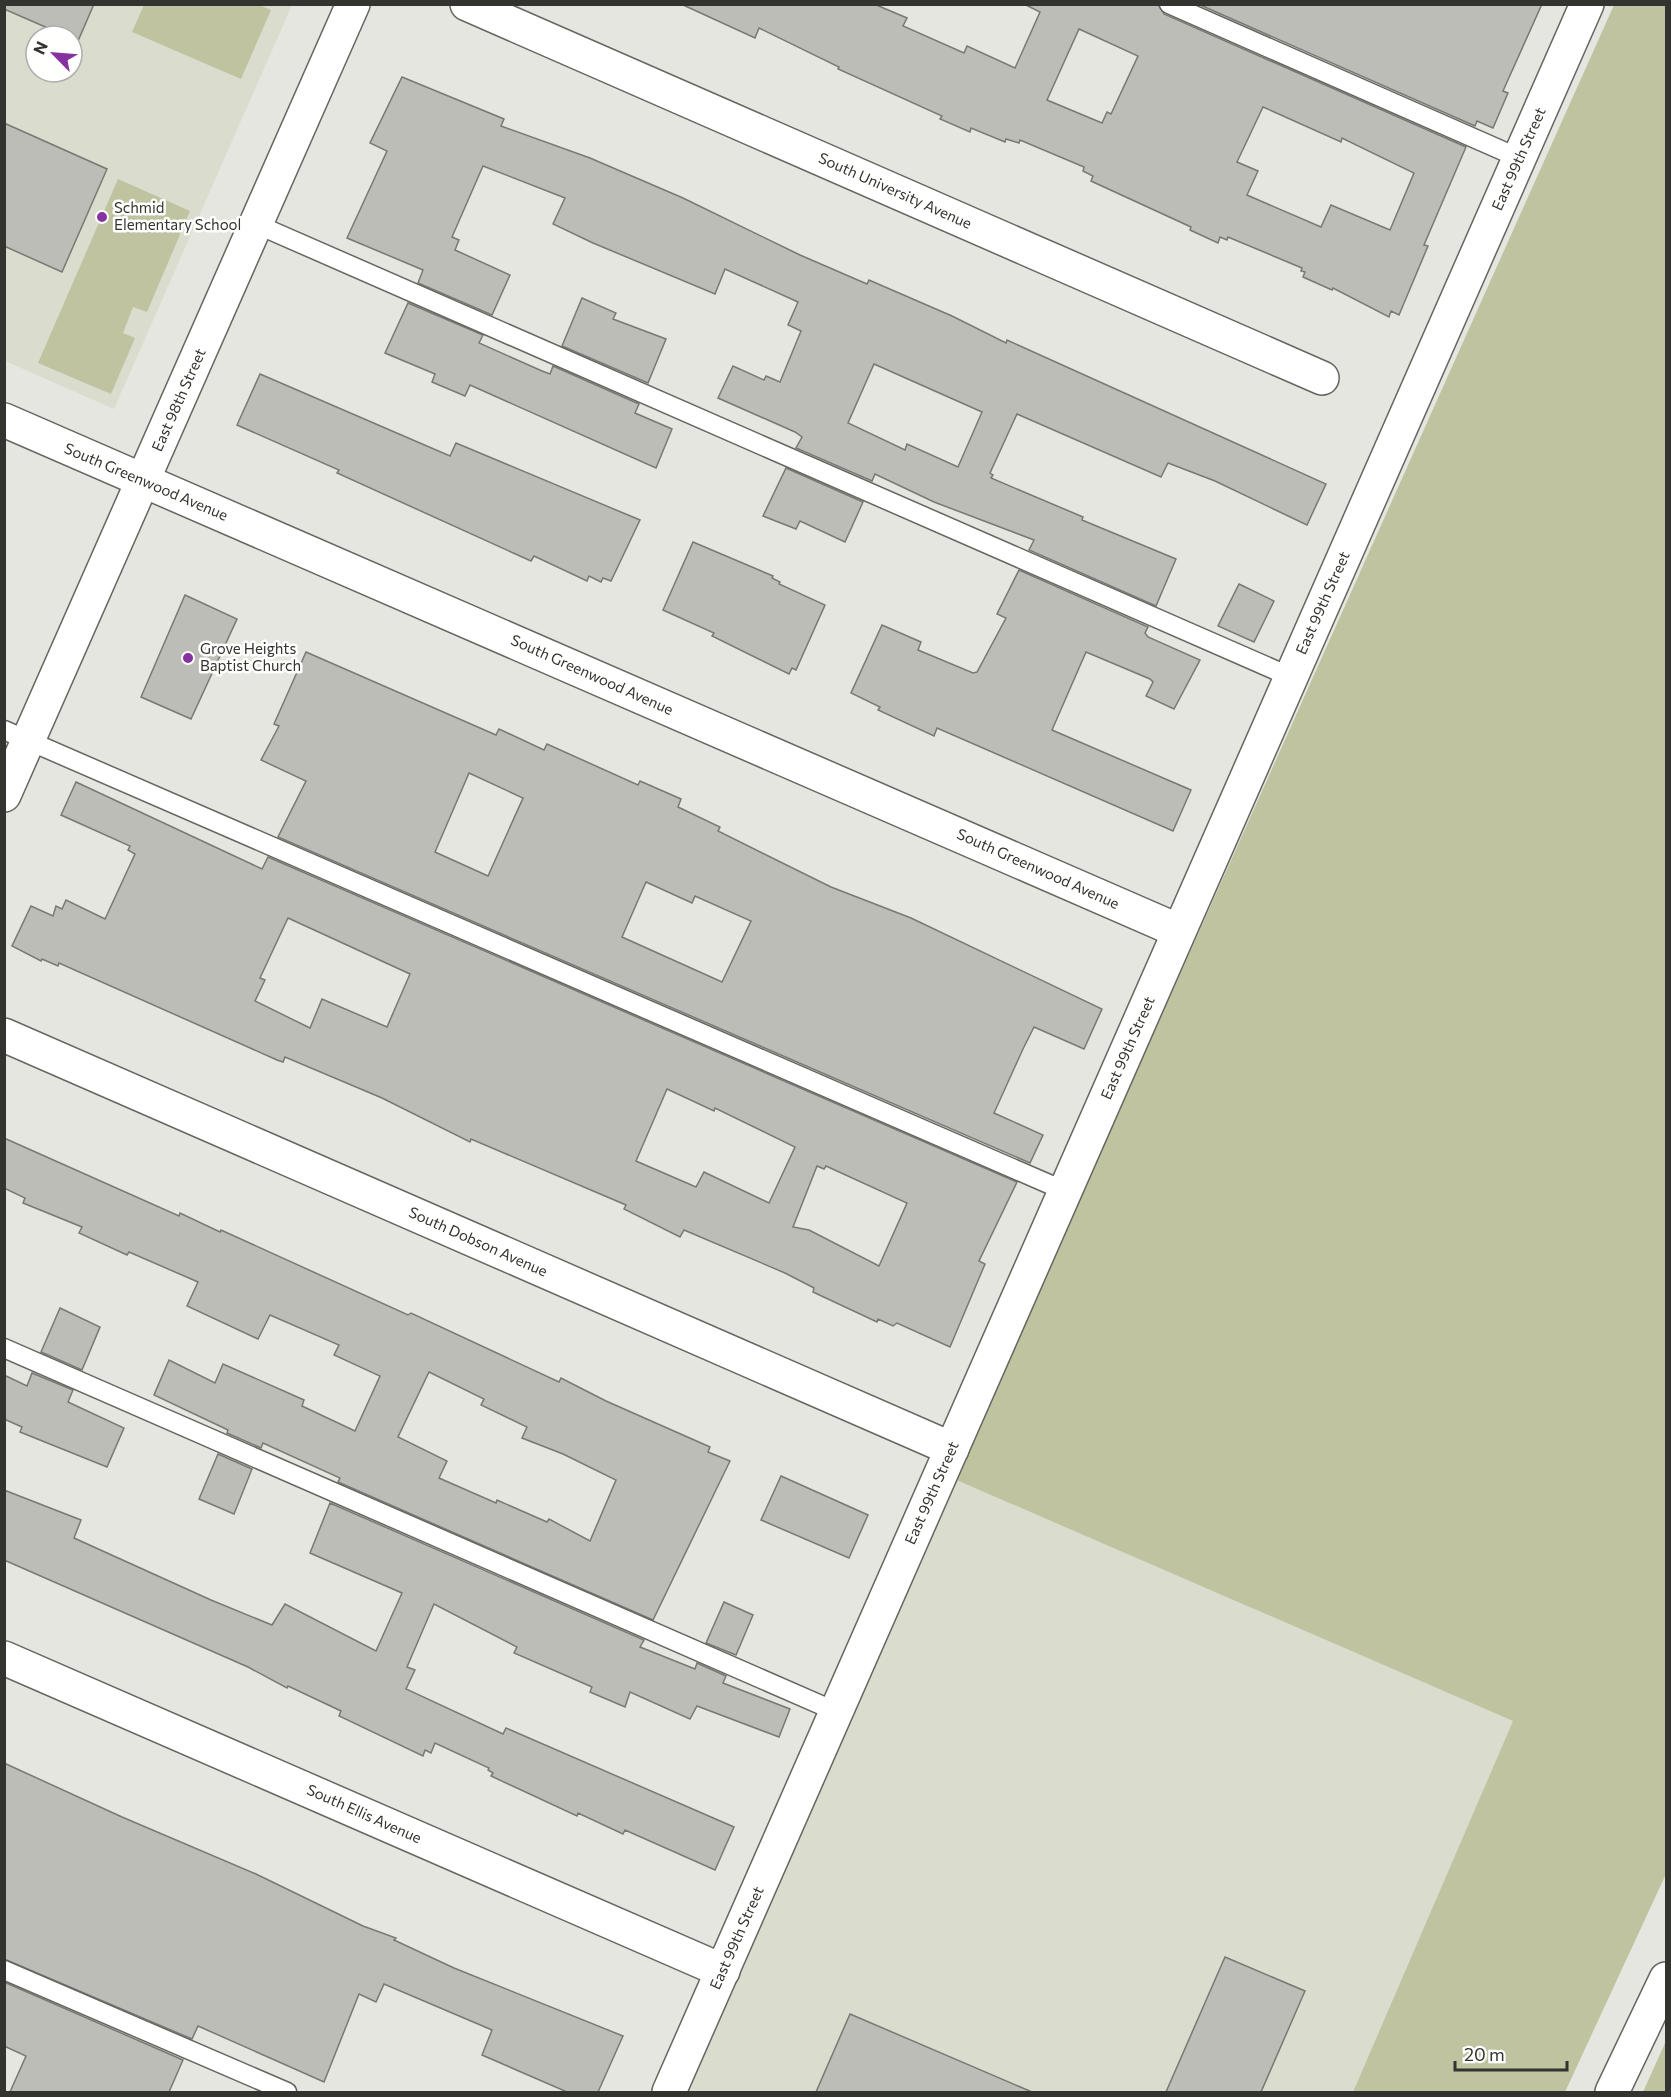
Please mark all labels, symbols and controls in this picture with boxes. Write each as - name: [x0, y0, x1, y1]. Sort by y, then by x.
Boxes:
- north arrow: [24, 24, 84, 84]
- text: N: [29, 38, 51, 57]
- street label: East 99th Street: [1487, 104, 1549, 213]
- street label: South University Avenue: [816, 148, 975, 232]
- place label: Schmid Elementary School: [114, 198, 241, 233]
- marker: Schmid Elementary School: [95, 210, 109, 224]
- street label: East 98th Street: [147, 345, 209, 454]
- street label: South Greenwood Avenue: [62, 438, 231, 524]
- street label: East 99th Street: [1291, 548, 1353, 657]
- street label: South Greenwood Avenue: [508, 630, 677, 718]
- place label: Grove Heights Baptist Church: [200, 639, 301, 674]
- marker: Grove Heights Baptist Church: [181, 651, 195, 665]
- street label: South Greenwood Avenue: [954, 824, 1123, 912]
- street label: East 99th Street: [1096, 993, 1158, 1102]
- street label: South Dobson Avenue: [406, 1202, 551, 1280]
- street label: East 99th Street: [900, 1438, 962, 1547]
- street label: South Ellis Avenue: [304, 1780, 425, 1847]
- street label: East 99th Street: [705, 1883, 767, 1992]
- scale bar: [1455, 2034, 1568, 2072]
- text: 20 m: [1464, 2043, 1505, 2065]

